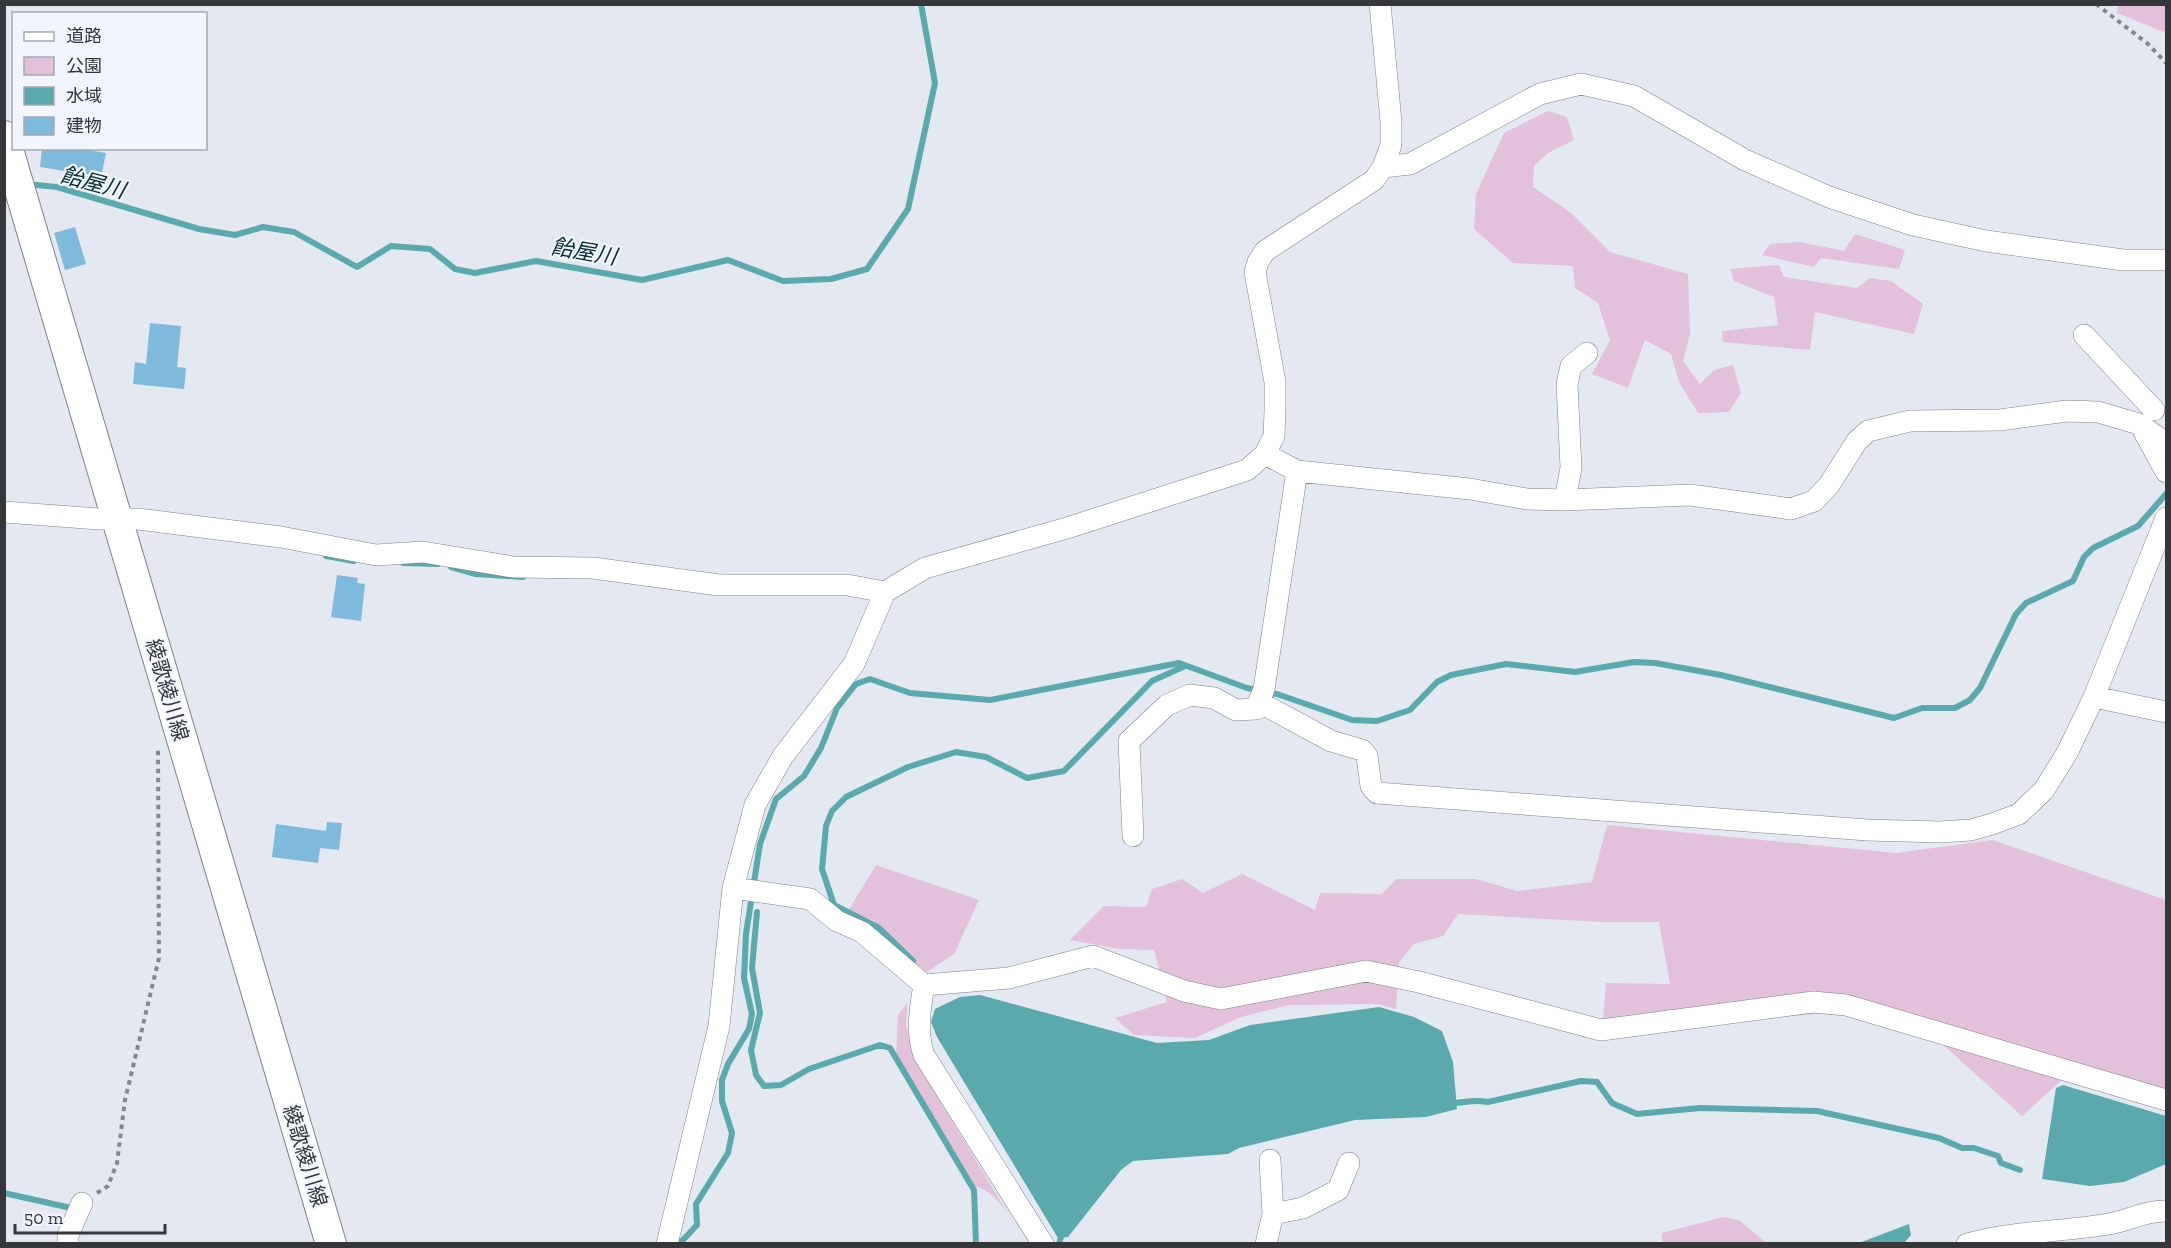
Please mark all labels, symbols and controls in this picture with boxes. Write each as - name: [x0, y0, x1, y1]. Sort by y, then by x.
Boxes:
- legend: [12, 12, 207, 150]
- text: 道路: [66, 25, 102, 47]
- text: 公園: [66, 55, 102, 77]
- text: 水域: [66, 85, 102, 107]
- text: 建物: [66, 115, 102, 137]
- water label: 飴屋川: [57, 161, 130, 205]
- water label: 飴屋川: [549, 232, 621, 271]
- street label: 綾歌綾川線: [141, 636, 194, 744]
- street label: 綾歌綾川線: [278, 1102, 333, 1210]
- scale bar: [15, 1197, 165, 1235]
- text: 50 m: [24, 1207, 64, 1229]

